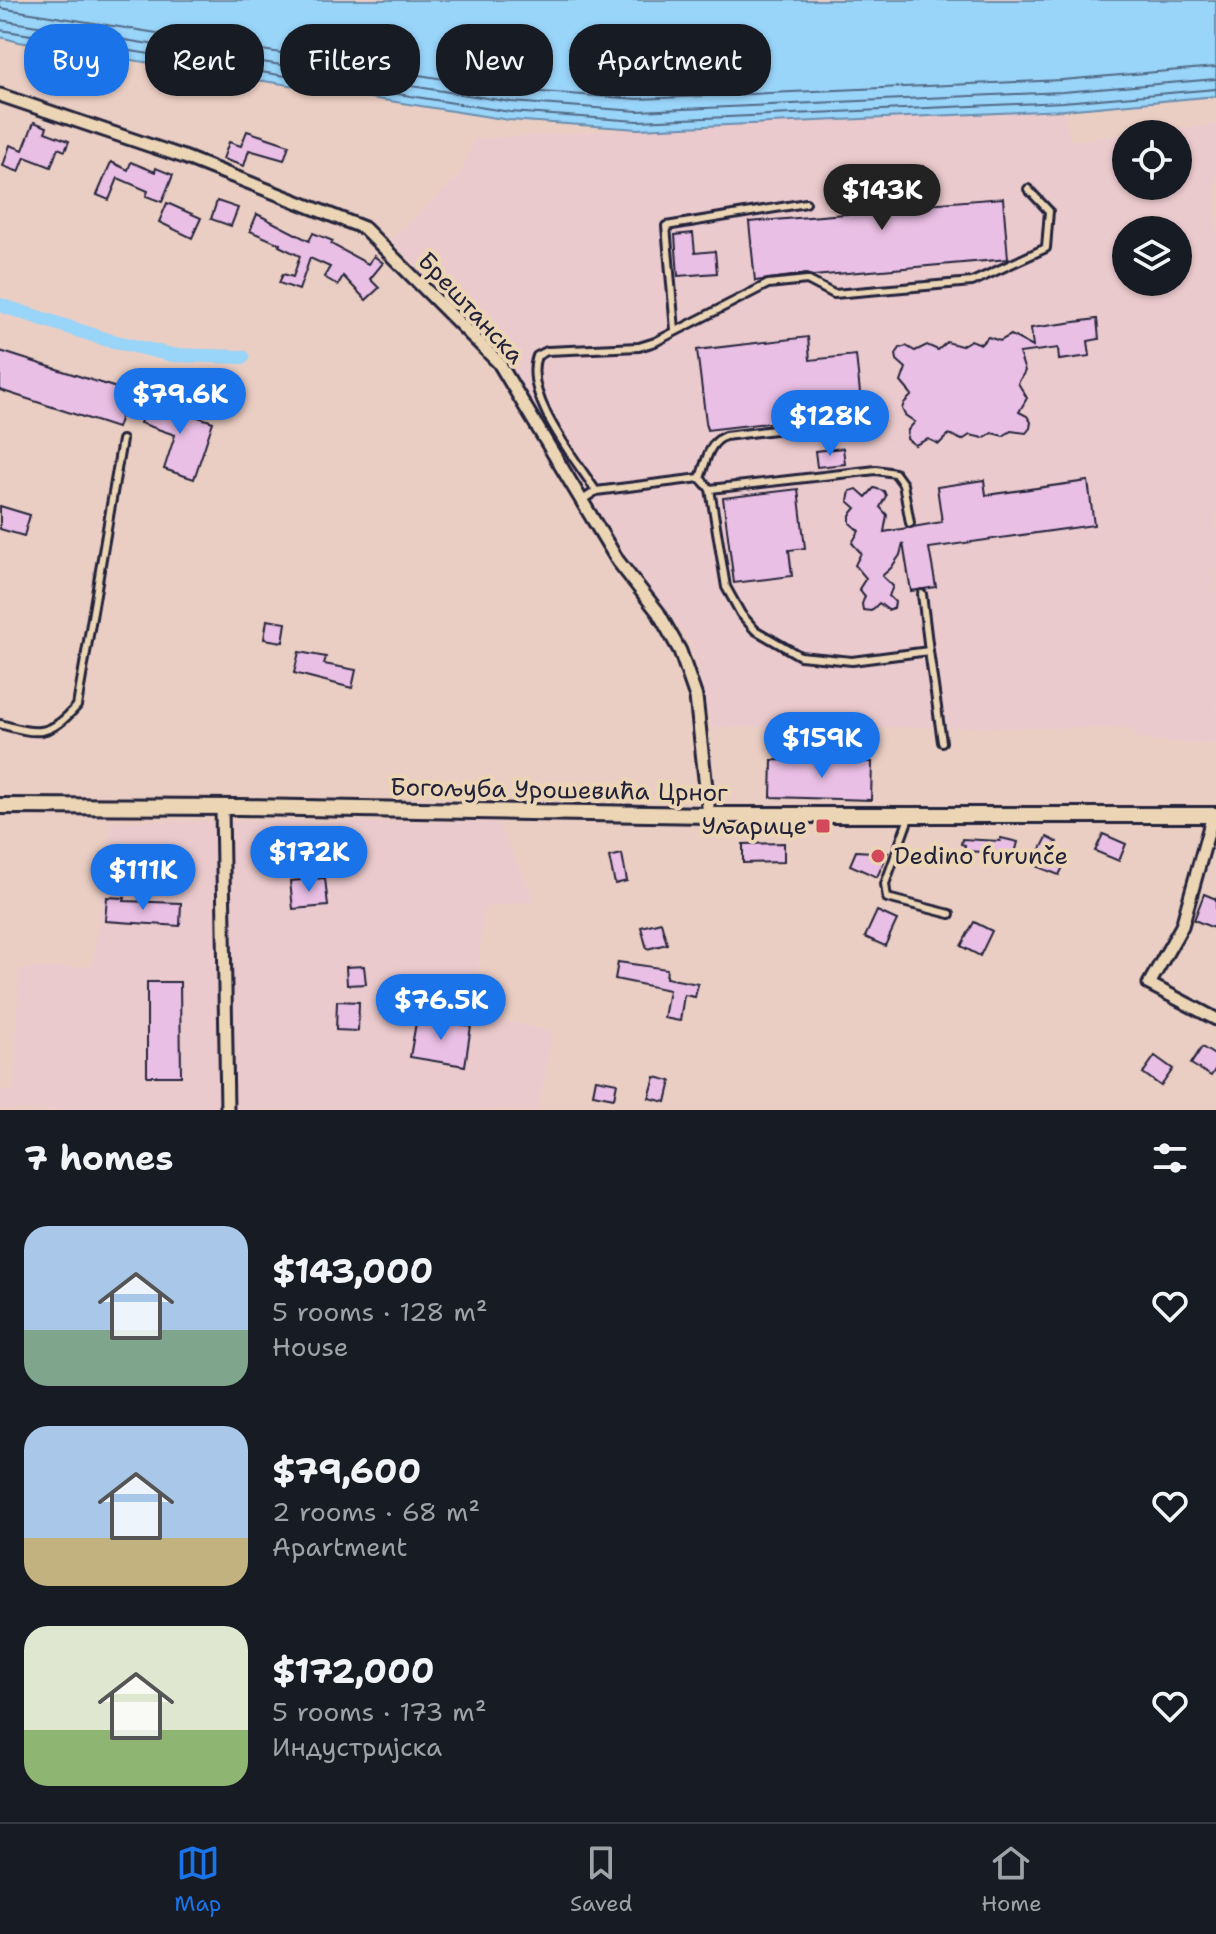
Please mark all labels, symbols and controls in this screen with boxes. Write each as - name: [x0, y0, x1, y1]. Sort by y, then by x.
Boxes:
- chip: Buy: [24, 24, 129, 96]
- chip: Rent: [145, 24, 264, 96]
- chip: Filters: [280, 24, 420, 96]
- chip: New: [436, 24, 553, 96]
- chip: Apartment: [569, 24, 771, 96]
- map controls: [1112, 120, 1192, 296]
- button: locate: [1112, 120, 1192, 200]
- pin: $143K: [826, 164, 938, 232]
- text: $143K: [841, 172, 923, 207]
- button: layers: [1112, 216, 1192, 296]
- street label: Брештанска: [411, 245, 531, 371]
- pin: $79.6K: [115, 368, 245, 436]
- text: $79.6K: [132, 376, 228, 411]
- pin: $128K: [774, 390, 886, 458]
- text: $128K: [789, 398, 871, 433]
- pin: $159K: [766, 712, 878, 780]
- text: $159K: [782, 720, 862, 755]
- street label: Богољуба Урошевића Црног: [390, 771, 728, 809]
- place label: Уљарице: [701, 810, 807, 842]
- marker: Уљарице: [814, 817, 832, 835]
- pin: $172K: [253, 826, 365, 894]
- text: $172K: [268, 834, 350, 869]
- place label: Dedino furunče: [894, 840, 1068, 872]
- pin: $111K: [87, 844, 199, 912]
- marker: Dedino furunče: [869, 847, 887, 865]
- text: $111K: [109, 852, 177, 887]
- pin: $76.5K: [376, 974, 506, 1042]
- text: $76.5K: [394, 982, 488, 1017]
- text: 7 homes: [24, 1135, 173, 1181]
- icon: filters: [1148, 1136, 1192, 1180]
- text: $143,000: [272, 1248, 433, 1294]
- icon: home: [88, 1258, 184, 1354]
- icon: heart: [1148, 1284, 1192, 1328]
- text: 5 rooms · 128 m²: [272, 1294, 488, 1329]
- text: House: [272, 1329, 348, 1364]
- text: $79,600: [272, 1448, 421, 1494]
- icon: home: [88, 1458, 184, 1554]
- icon: heart: [1148, 1484, 1192, 1528]
- text: 2 rooms · 68 m²: [272, 1494, 480, 1529]
- text: Apartment: [272, 1529, 408, 1564]
- text: $172,000: [272, 1648, 435, 1694]
- icon: home: [88, 1658, 184, 1754]
- icon: heart: [1148, 1684, 1192, 1728]
- text: 5 rooms · 173 m²: [272, 1694, 487, 1729]
- text: Индустријска: [272, 1729, 442, 1764]
- tab: Map: [174, 1841, 221, 1918]
- tab: Saved: [570, 1841, 633, 1918]
- tab: Home: [981, 1841, 1042, 1918]

